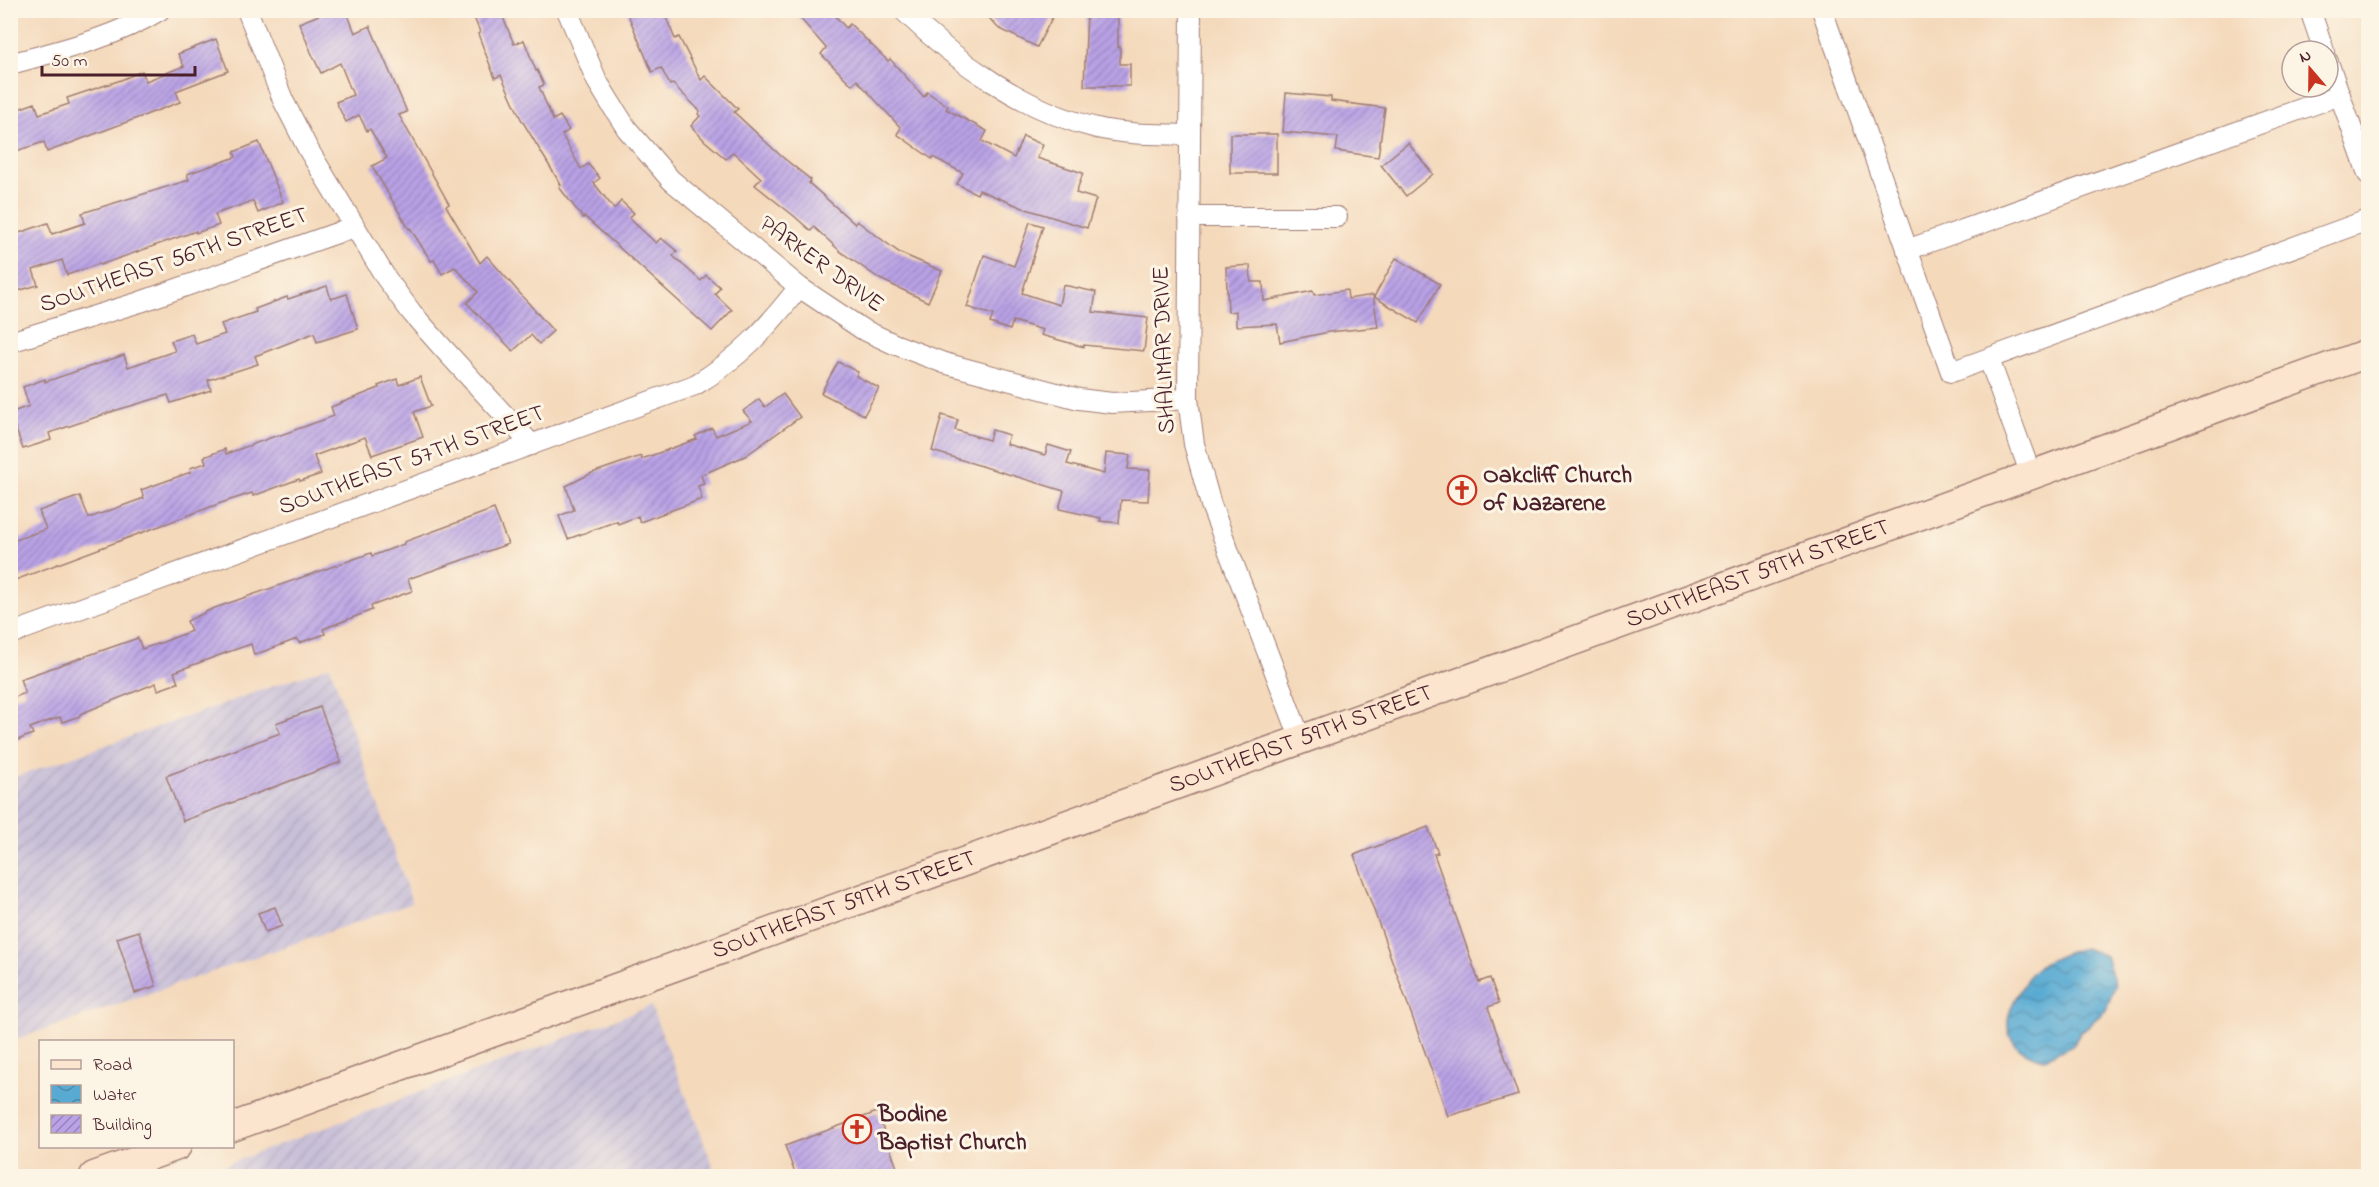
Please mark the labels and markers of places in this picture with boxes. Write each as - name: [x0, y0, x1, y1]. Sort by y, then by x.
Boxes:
- place label: Oakcliff Church of Nazarene: [1483, 459, 1632, 522]
- church icon: Oakcliff Church of Nazarene: [1446, 474, 1478, 506]
- place label: Bodine Baptist Church: [877, 1098, 1027, 1161]
- church icon: Bodine Baptist Church: [841, 1113, 873, 1145]

